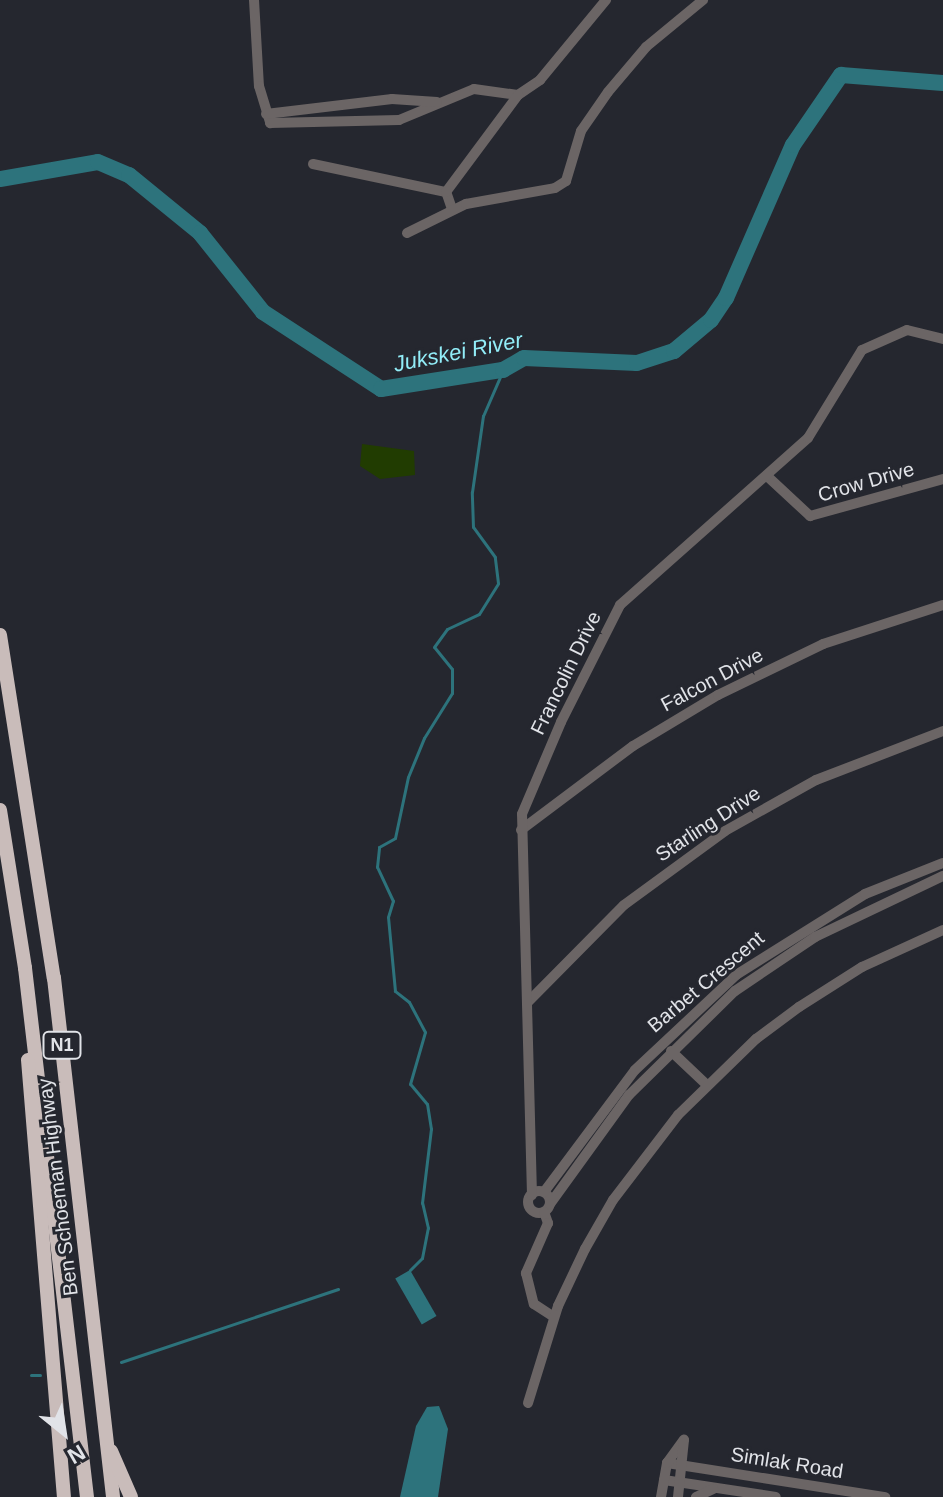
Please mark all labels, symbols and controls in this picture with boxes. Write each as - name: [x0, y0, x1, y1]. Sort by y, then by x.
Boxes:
- water label: Jukskei River: [391, 327, 525, 377]
- street label: Crow Drive: [815, 457, 917, 507]
- street label: Francolin Drive: [526, 607, 606, 739]
- street label: Falcon Drive: [657, 643, 767, 717]
- street label: Starling Drive: [651, 781, 765, 867]
- street label: Barbet Crescent: [643, 926, 769, 1038]
- road number: N1: [42, 1031, 82, 1059]
- street label: Ben Schoeman Highway: [33, 1077, 83, 1297]
- north arrow: [24, 1393, 104, 1473]
- text: N: [63, 1439, 89, 1469]
- street label: Simlak Road: [729, 1442, 845, 1484]

